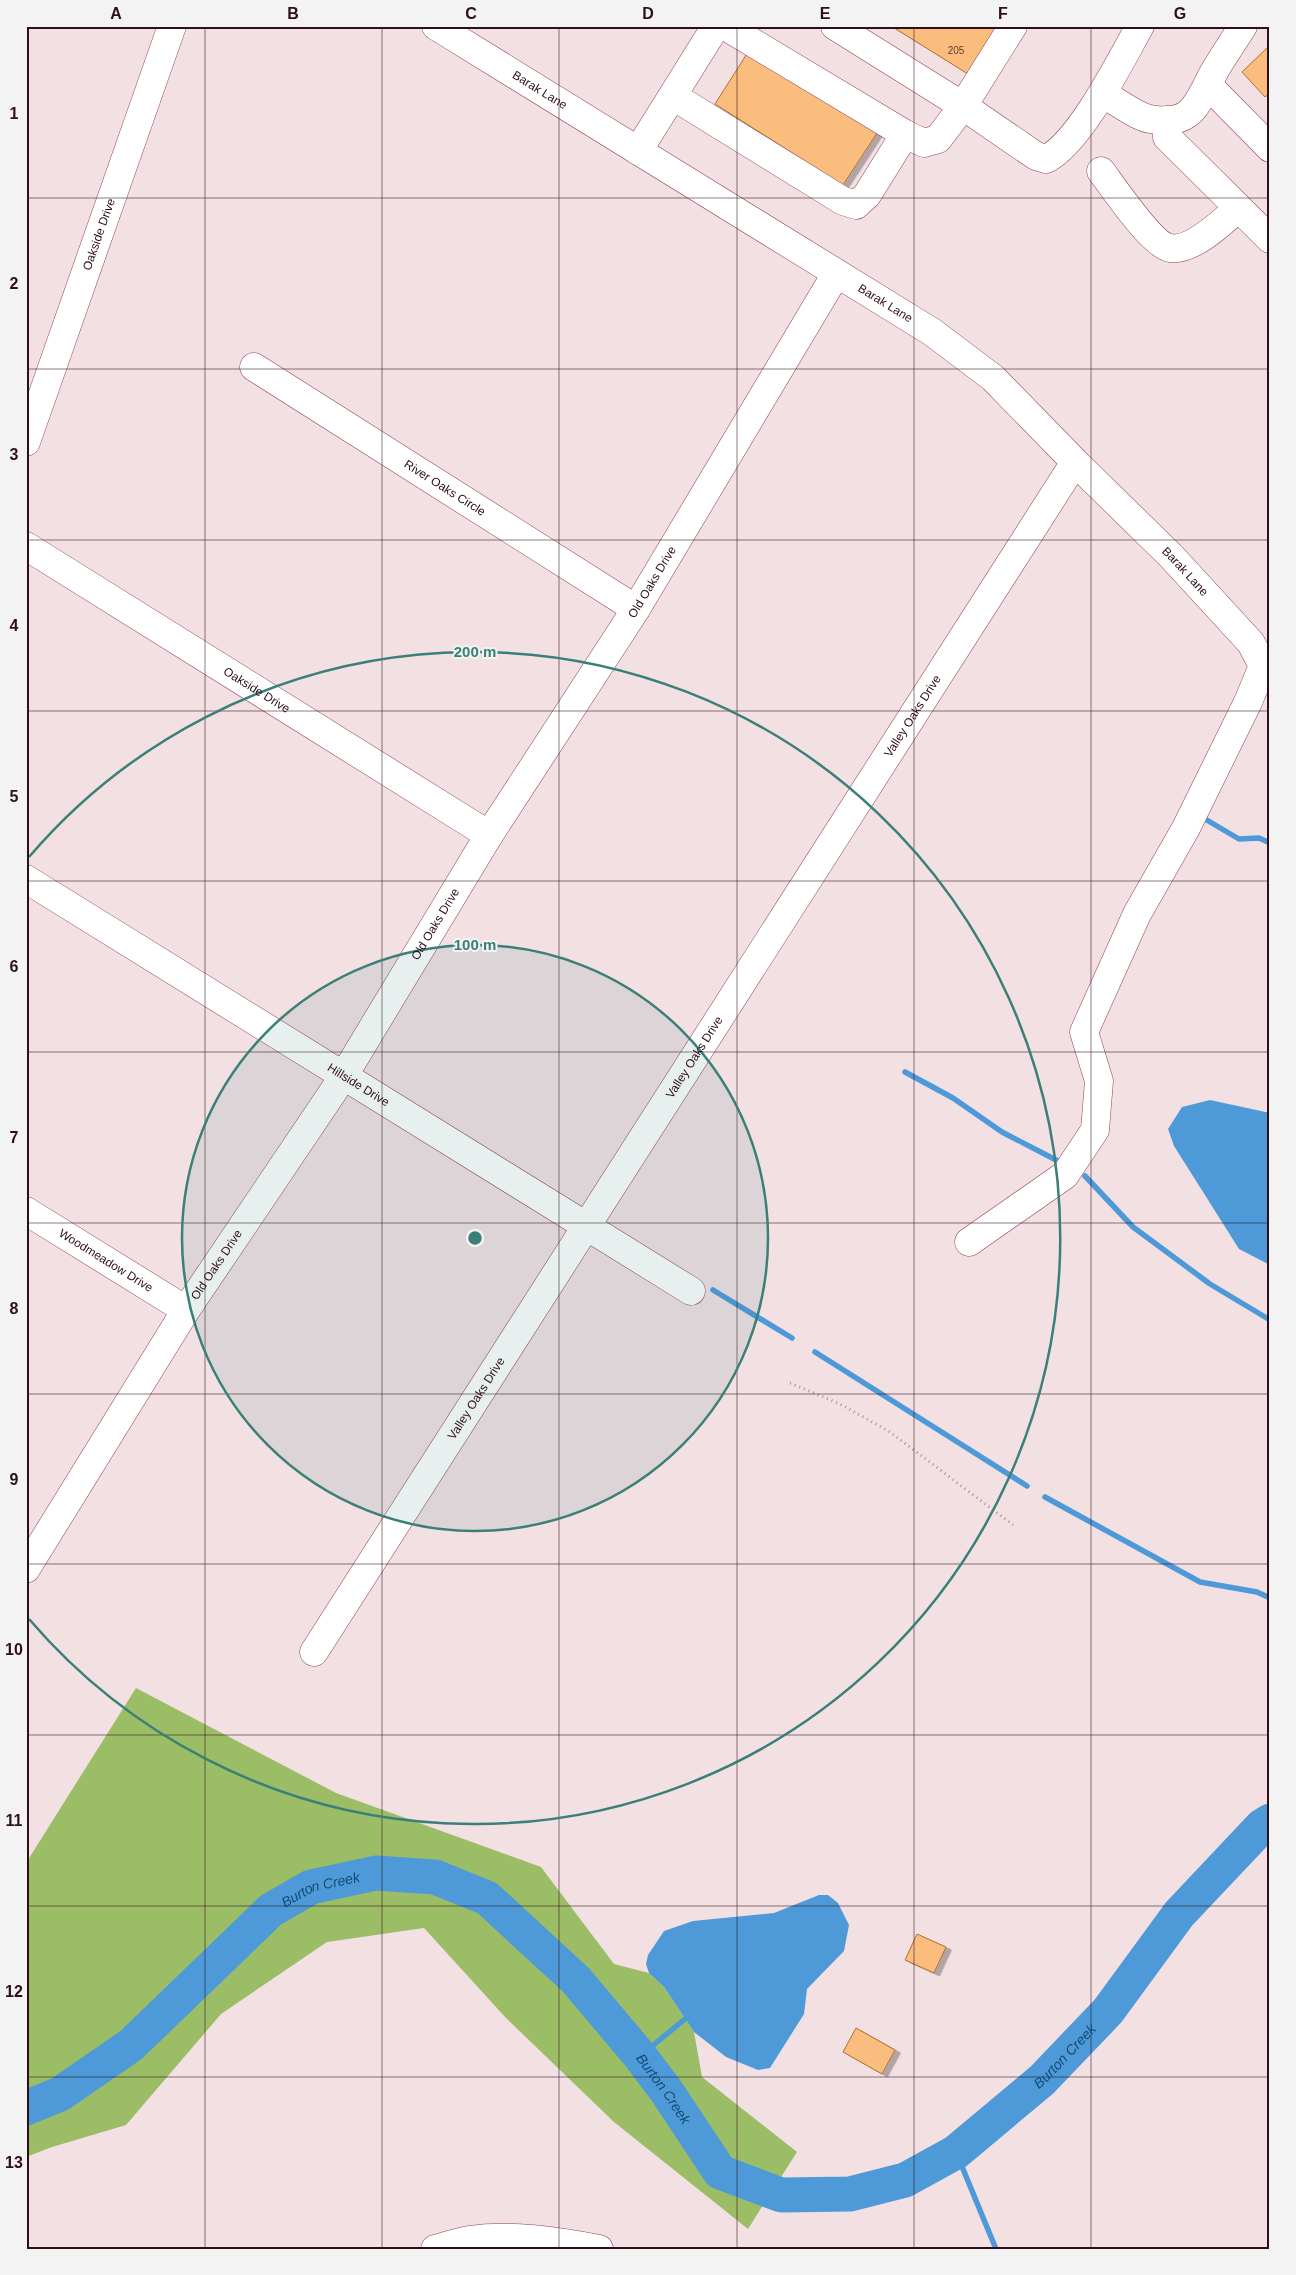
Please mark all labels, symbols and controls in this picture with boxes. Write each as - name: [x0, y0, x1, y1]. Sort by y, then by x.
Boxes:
- text: A: [110, 5, 122, 22]
- text: B: [287, 5, 299, 22]
- text: C: [465, 5, 477, 22]
- text: D: [642, 5, 654, 22]
- text: E: [820, 5, 831, 22]
- text: F: [998, 5, 1008, 22]
- text: G: [1174, 5, 1186, 22]
- house number: 205: [948, 45, 965, 56]
- street label: Barak Lane: [510, 68, 570, 112]
- text: 1: [10, 105, 19, 122]
- street label: Oakside Drive: [80, 196, 118, 272]
- text: 2: [10, 275, 19, 292]
- street label: Barak Lane: [856, 281, 915, 325]
- text: 3: [10, 446, 19, 463]
- street label: River Oaks Circle: [402, 457, 488, 519]
- street label: Old Oaks Drive: [625, 543, 679, 621]
- street label: Barak Lane: [1159, 544, 1211, 599]
- text: 4: [10, 617, 19, 634]
- text: 200 m: [454, 643, 496, 660]
- street label: Oakside Drive: [221, 664, 293, 716]
- street label: Valley Oaks Drive: [881, 672, 944, 760]
- text: 5: [10, 788, 19, 805]
- street label: Old Oaks Drive: [408, 885, 462, 963]
- text: 100 m: [454, 936, 496, 953]
- text: 6: [10, 958, 19, 975]
- street label: Valley Oaks Drive: [663, 1013, 726, 1101]
- street label: Hillside Drive: [325, 1061, 392, 1110]
- text: 7: [10, 1129, 19, 1146]
- street label: Woodmeadow Drive: [56, 1226, 156, 1295]
- street label: Old Oaks Drive: [188, 1227, 245, 1302]
- centre of rings: [466, 1229, 484, 1247]
- text: 8: [10, 1300, 19, 1317]
- street label: Valley Oaks Drive: [445, 1355, 508, 1442]
- text: 9: [10, 1471, 19, 1488]
- text: 10: [5, 1641, 23, 1658]
- text: 11: [6, 1812, 23, 1829]
- water label: Burton Creek: [278, 1869, 362, 1910]
- text: 12: [5, 1983, 23, 2000]
- water label: Burton Creek: [1031, 2020, 1100, 2091]
- water label: Burton Creek: [633, 2050, 694, 2128]
- text: 13: [5, 2154, 23, 2171]

